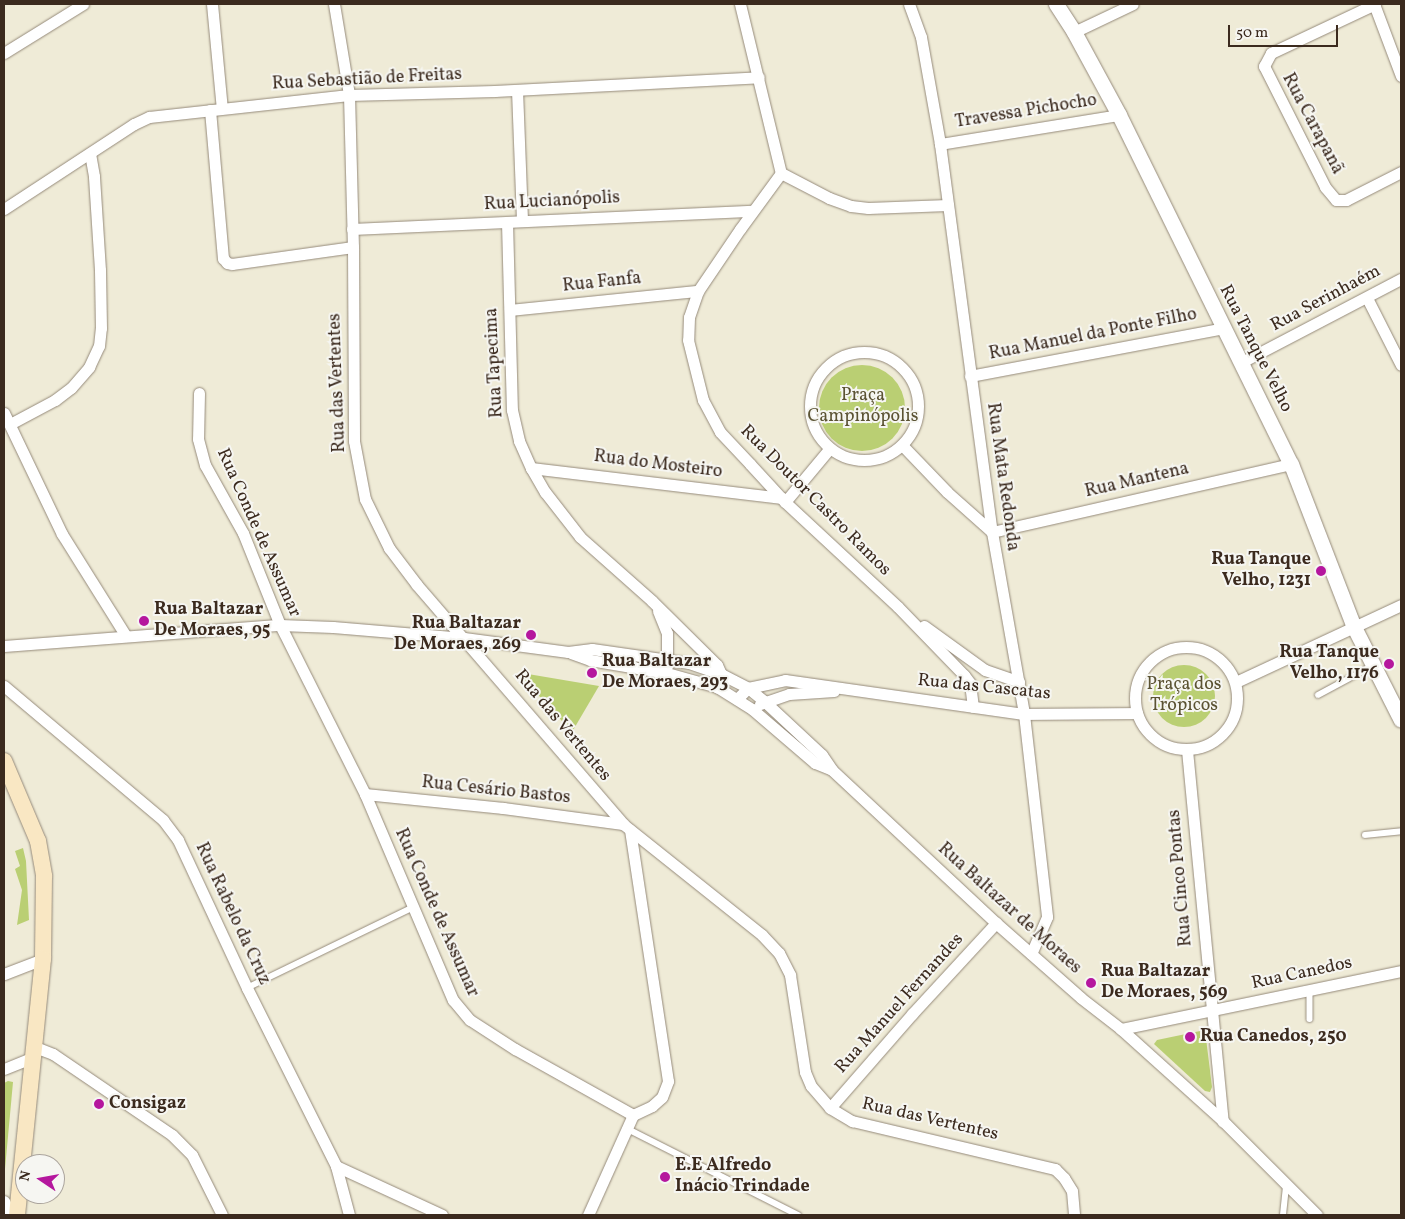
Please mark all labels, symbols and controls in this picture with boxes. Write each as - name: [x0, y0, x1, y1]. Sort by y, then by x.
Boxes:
- scale bar: [1230, 15, 1340, 47]
- text: 50 m: [1236, 23, 1268, 44]
- street label: Rua Sebastião de Freitas: [271, 64, 463, 96]
- street label: Rua Carapanã: [1276, 70, 1348, 178]
- street label: Travessa Pichocho: [954, 90, 1098, 134]
- street label: Rua Lucianópolis: [483, 188, 621, 216]
- street label: Rua Serinhaém: [1267, 261, 1385, 337]
- street label: Rua Fanfa: [562, 268, 642, 298]
- street label: Rua Tanque Velho: [1213, 281, 1297, 417]
- street label: Rua Manuel da Ponte Filho: [987, 304, 1199, 366]
- street label: Rua Tapecima: [481, 307, 509, 419]
- street label: Rua das Vertentes: [325, 313, 351, 453]
- park label: Praça Campinópolis: [808, 386, 918, 428]
- street label: Rua Mata Redonda: [981, 402, 1023, 552]
- street label: Rua Doutor Castro Ramos: [735, 421, 895, 581]
- street label: Rua Conde de Assumar: [211, 445, 305, 621]
- street label: Rua do Mosteiro: [593, 446, 723, 484]
- street label: Rua Mantena: [1083, 459, 1191, 503]
- place label: Rua Tanque Velho, 1231: [1211, 550, 1311, 592]
- marker: Rua Tanque Velho, 1231: [1315, 565, 1327, 577]
- place label: Rua Baltazar De Moraes, 95: [154, 600, 271, 642]
- place label: Rua Baltazar De Moraes, 269: [394, 614, 521, 656]
- marker: Rua Baltazar De Moraes, 95: [138, 615, 150, 627]
- marker: Rua Baltazar De Moraes, 269: [525, 629, 537, 641]
- place label: Rua Tanque Velho, 1176: [1279, 643, 1379, 686]
- place label: Rua Baltazar De Moraes, 293: [602, 652, 728, 694]
- marker: Rua Tanque Velho, 1176: [1383, 658, 1395, 670]
- street label: Rua das Vertentes: [509, 665, 615, 787]
- marker: Rua Baltazar De Moraes, 293: [586, 667, 598, 679]
- street label: Rua das Cascatas: [916, 670, 1052, 706]
- park label: Praça dos Trópicos: [1146, 675, 1222, 718]
- street label: Rua Cesário Bastos: [421, 772, 571, 810]
- street label: Rua Cinco Pontas: [1164, 809, 1198, 947]
- street label: Rua Conde de Assumar: [389, 825, 483, 1001]
- street label: Rua Rabelo da Cruz: [190, 839, 274, 989]
- street label: Rua Baltazar de Moraes: [933, 839, 1085, 979]
- street label: Rua Manuel Fernandes: [831, 929, 969, 1079]
- street label: Rua Canedos: [1250, 953, 1354, 995]
- place label: Rua Baltazar De Moraes, 569: [1101, 962, 1227, 1004]
- marker: Rua Baltazar De Moraes, 569: [1085, 977, 1097, 989]
- place label: Rua Canedos, 250: [1200, 1026, 1347, 1048]
- marker: Rua Canedos, 250: [1184, 1031, 1196, 1043]
- place label: Consigaz: [109, 1093, 186, 1115]
- street label: Rua das Vertentes: [859, 1094, 1001, 1146]
- marker: Consigaz: [93, 1098, 105, 1110]
- north arrow: [15, 1154, 65, 1204]
- place label: E.E Alfredo Inácio Trindade: [675, 1156, 810, 1198]
- text: N: [15, 1169, 36, 1183]
- marker: E.E Alfredo Inácio Trindade: [659, 1171, 671, 1183]

